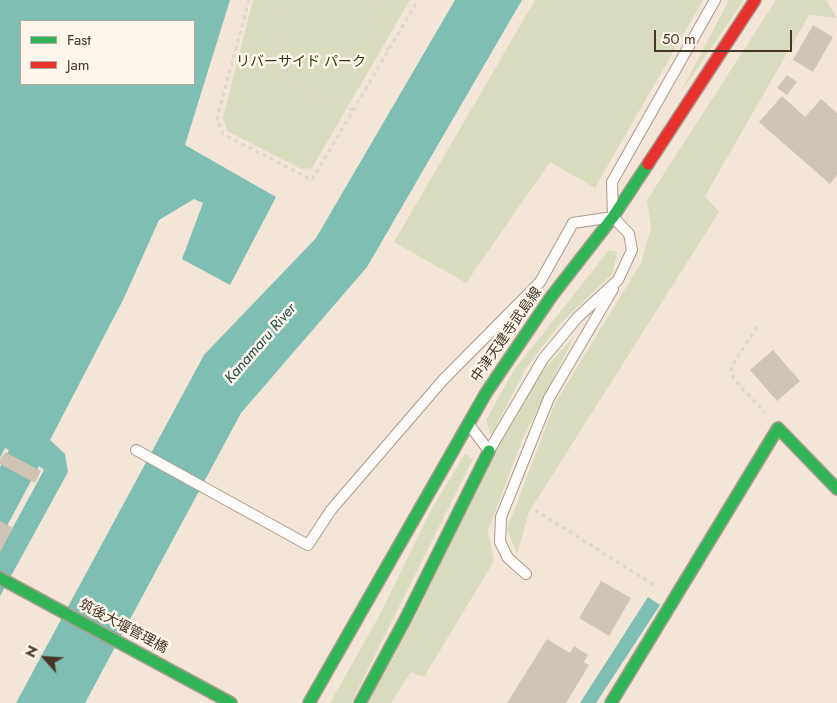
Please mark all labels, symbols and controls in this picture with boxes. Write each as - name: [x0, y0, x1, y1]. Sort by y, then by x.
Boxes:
- legend: [20, 20, 195, 85]
- scale bar: [657, 20, 794, 52]
- text: 50 m: [662, 28, 696, 50]
- text: Fast: [67, 29, 91, 51]
- text: Jam: [67, 54, 90, 76]
- park label: リバーサイド パーク: [236, 55, 366, 71]
- street label: 中津天建寺武島線: [468, 284, 546, 386]
- water label: Kanamaru River: [221, 300, 301, 388]
- street label: 筑後大堰管理橋: [76, 597, 170, 657]
- north arrow: [20, 633, 70, 683]
- text: N: [20, 642, 43, 661]

